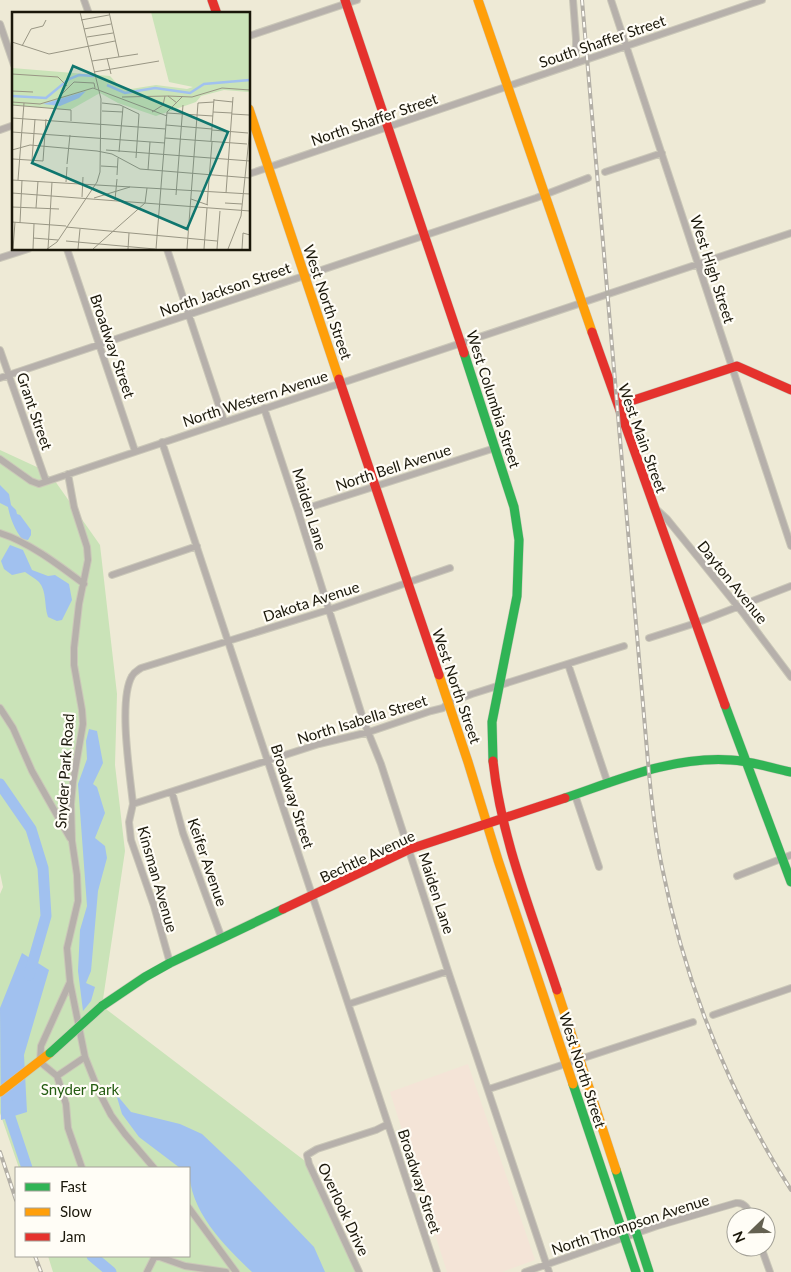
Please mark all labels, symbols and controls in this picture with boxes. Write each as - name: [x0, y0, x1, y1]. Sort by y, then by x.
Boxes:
- street label: South Shaffer Street: [536, 11, 668, 71]
- inset map: [12, 12, 250, 250]
- street label: North Shaffer Street: [308, 89, 440, 149]
- street label: West High Street: [687, 213, 739, 326]
- street label: West North Street: [300, 242, 356, 363]
- street label: North Jackson Street: [157, 258, 293, 320]
- street label: Broadway Street: [87, 292, 139, 401]
- street label: West Columbia Street: [463, 328, 525, 471]
- street label: North Western Avenue: [180, 366, 330, 430]
- street label: Grant Street: [13, 370, 57, 453]
- street label: West Main Street: [615, 381, 671, 496]
- street label: North Bell Avenue: [333, 440, 453, 494]
- street label: Maiden Lane: [289, 466, 331, 552]
- street label: Dayton Avenue: [694, 537, 772, 627]
- street label: Dakota Avenue: [261, 577, 361, 625]
- street label: West North Street: [429, 626, 485, 747]
- street label: North Isabella Street: [295, 690, 430, 747]
- street label: Snyder Park Road: [51, 713, 77, 829]
- street label: Broadway Street: [268, 742, 319, 851]
- street label: Keifer Avenue: [185, 816, 232, 908]
- street label: Kinsman Avenue: [134, 824, 182, 934]
- street label: Bechtle Avenue: [317, 826, 417, 886]
- street label: Maiden Lane: [415, 850, 459, 936]
- street label: West North Street: [556, 1010, 610, 1131]
- park label: Snyder Park: [41, 1080, 120, 1098]
- street label: Broadway Street: [395, 1127, 446, 1236]
- street label: Overlook Drive: [315, 1160, 373, 1258]
- legend: [15, 1167, 190, 1257]
- text: Fast: [60, 1177, 87, 1195]
- street label: North Thompson Avenue: [549, 1190, 711, 1258]
- text: Slow: [60, 1202, 92, 1220]
- north arrow: [726, 1207, 776, 1257]
- text: Jam: [60, 1227, 86, 1245]
- text: N: [729, 1229, 749, 1246]

